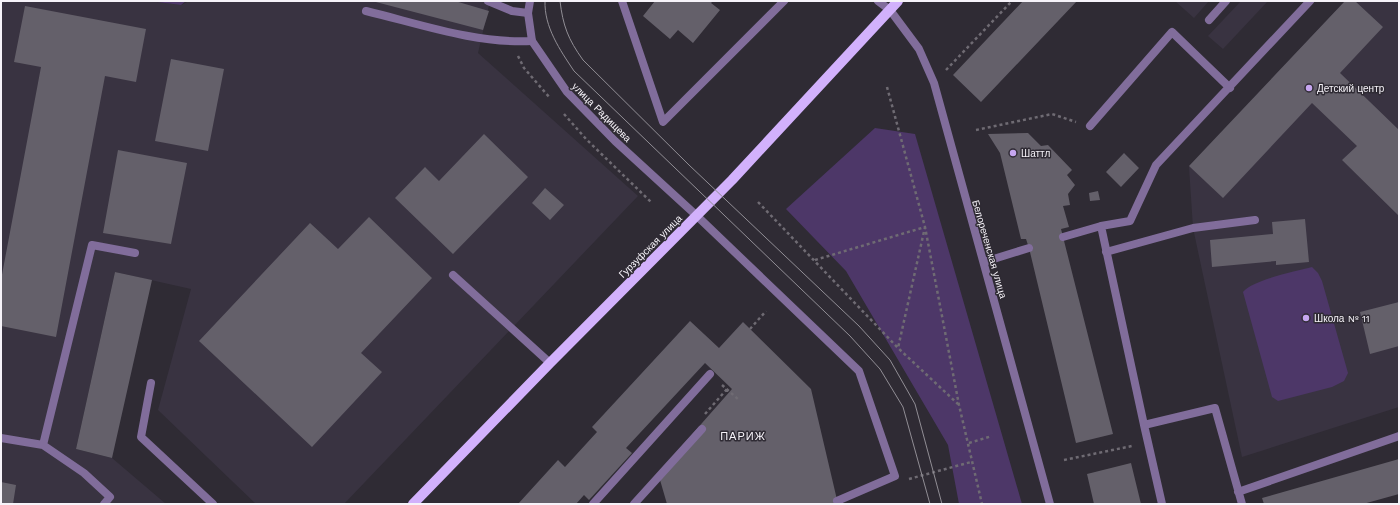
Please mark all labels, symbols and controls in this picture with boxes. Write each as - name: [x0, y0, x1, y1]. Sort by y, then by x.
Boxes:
- street label: улица Радищева: [570, 81, 634, 144]
- marker: Детский центр: [1304, 83, 1314, 93]
- place label: Детский центр: [1317, 83, 1385, 94]
- marker: Шаттл: [1008, 148, 1018, 158]
- place label: Шаттл: [1021, 148, 1050, 159]
- street label: Белореченская улица: [970, 199, 1009, 300]
- street label: Гурзуфская улица: [617, 212, 684, 280]
- marker: Школа № 11: [1301, 313, 1311, 323]
- place label: Школа № 11: [1314, 313, 1370, 324]
- district label: ПАРИЖ: [720, 430, 766, 443]

